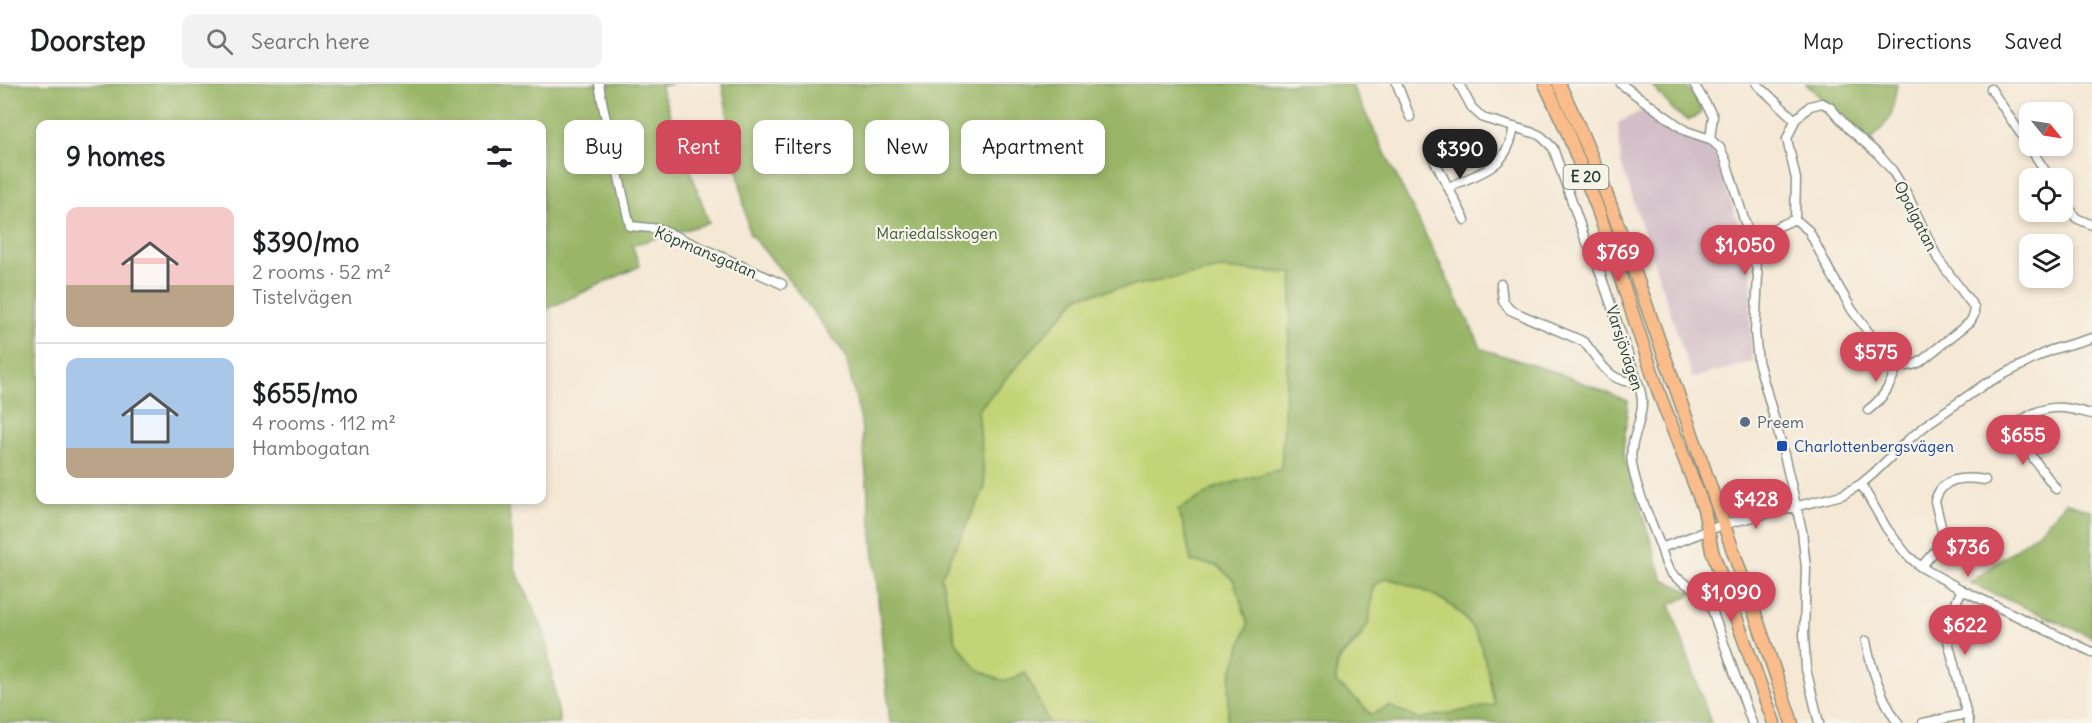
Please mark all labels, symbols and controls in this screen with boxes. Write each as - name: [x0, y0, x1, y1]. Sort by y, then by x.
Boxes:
- search box: [182, 14, 602, 68]
- text: Doorstep: [30, 23, 146, 59]
- icon: search: [203, 25, 236, 58]
- text: Search here: [251, 27, 370, 55]
- text: Map: [1803, 28, 1844, 55]
- text: Directions: [1877, 28, 1971, 55]
- text: Saved: [2004, 28, 2062, 55]
- north arrow: [2019, 102, 2073, 156]
- map controls: [2019, 102, 2073, 288]
- chip: Buy: [564, 120, 644, 174]
- chip: Rent: [656, 120, 741, 174]
- chip: Filters: [753, 120, 853, 174]
- chip: New: [865, 120, 949, 174]
- chip: Apartment: [961, 120, 1105, 174]
- pin: $390: [1424, 129, 1496, 180]
- text: $390: [1436, 136, 1484, 161]
- text: 9 homes: [66, 140, 165, 173]
- icon: filters: [483, 140, 516, 173]
- road number: E 20: [1564, 165, 1608, 189]
- button: locate: [2019, 168, 2073, 222]
- street label: Opalgatan: [1890, 178, 1942, 254]
- street label: Köpmansgatan: [652, 221, 760, 283]
- park label: Mariedalsskogen: [876, 223, 998, 243]
- pin: $1,050: [1696, 225, 1794, 276]
- text: $390/mo: [252, 226, 359, 259]
- icon: home: [114, 231, 186, 303]
- pin: $769: [1582, 232, 1654, 283]
- text: $1,050: [1715, 232, 1775, 257]
- button: layers: [2019, 234, 2073, 288]
- text: $769: [1596, 239, 1640, 264]
- text: 2 rooms · 52 m²: [252, 259, 391, 284]
- text: Tistelvägen: [252, 284, 352, 309]
- street label: Varsjövägen: [1602, 303, 1648, 393]
- pin: $575: [1840, 332, 1912, 383]
- text: $575: [1854, 339, 1898, 364]
- text: $655/mo: [252, 377, 358, 410]
- icon: home: [114, 382, 186, 454]
- text: 4 rooms · 112 m²: [252, 410, 396, 435]
- place label: Preem: [1757, 412, 1804, 432]
- marker: Preem: [1738, 415, 1752, 429]
- pin: $655: [1987, 415, 2059, 466]
- text: $655: [2000, 422, 2046, 447]
- text: Hambogatan: [252, 435, 370, 460]
- place label: Charlottenbergsvägen: [1794, 436, 1954, 456]
- marker: Charlottenbergsvägen: [1775, 439, 1789, 453]
- pin: $428: [1720, 479, 1792, 530]
- text: $428: [1733, 486, 1779, 511]
- pin: $736: [1932, 527, 2004, 578]
- text: $736: [1946, 534, 1990, 559]
- pin: $1,090: [1682, 572, 1780, 623]
- text: $1,090: [1701, 579, 1761, 604]
- pin: $622: [1929, 605, 2001, 656]
- text: $622: [1943, 612, 1987, 637]

